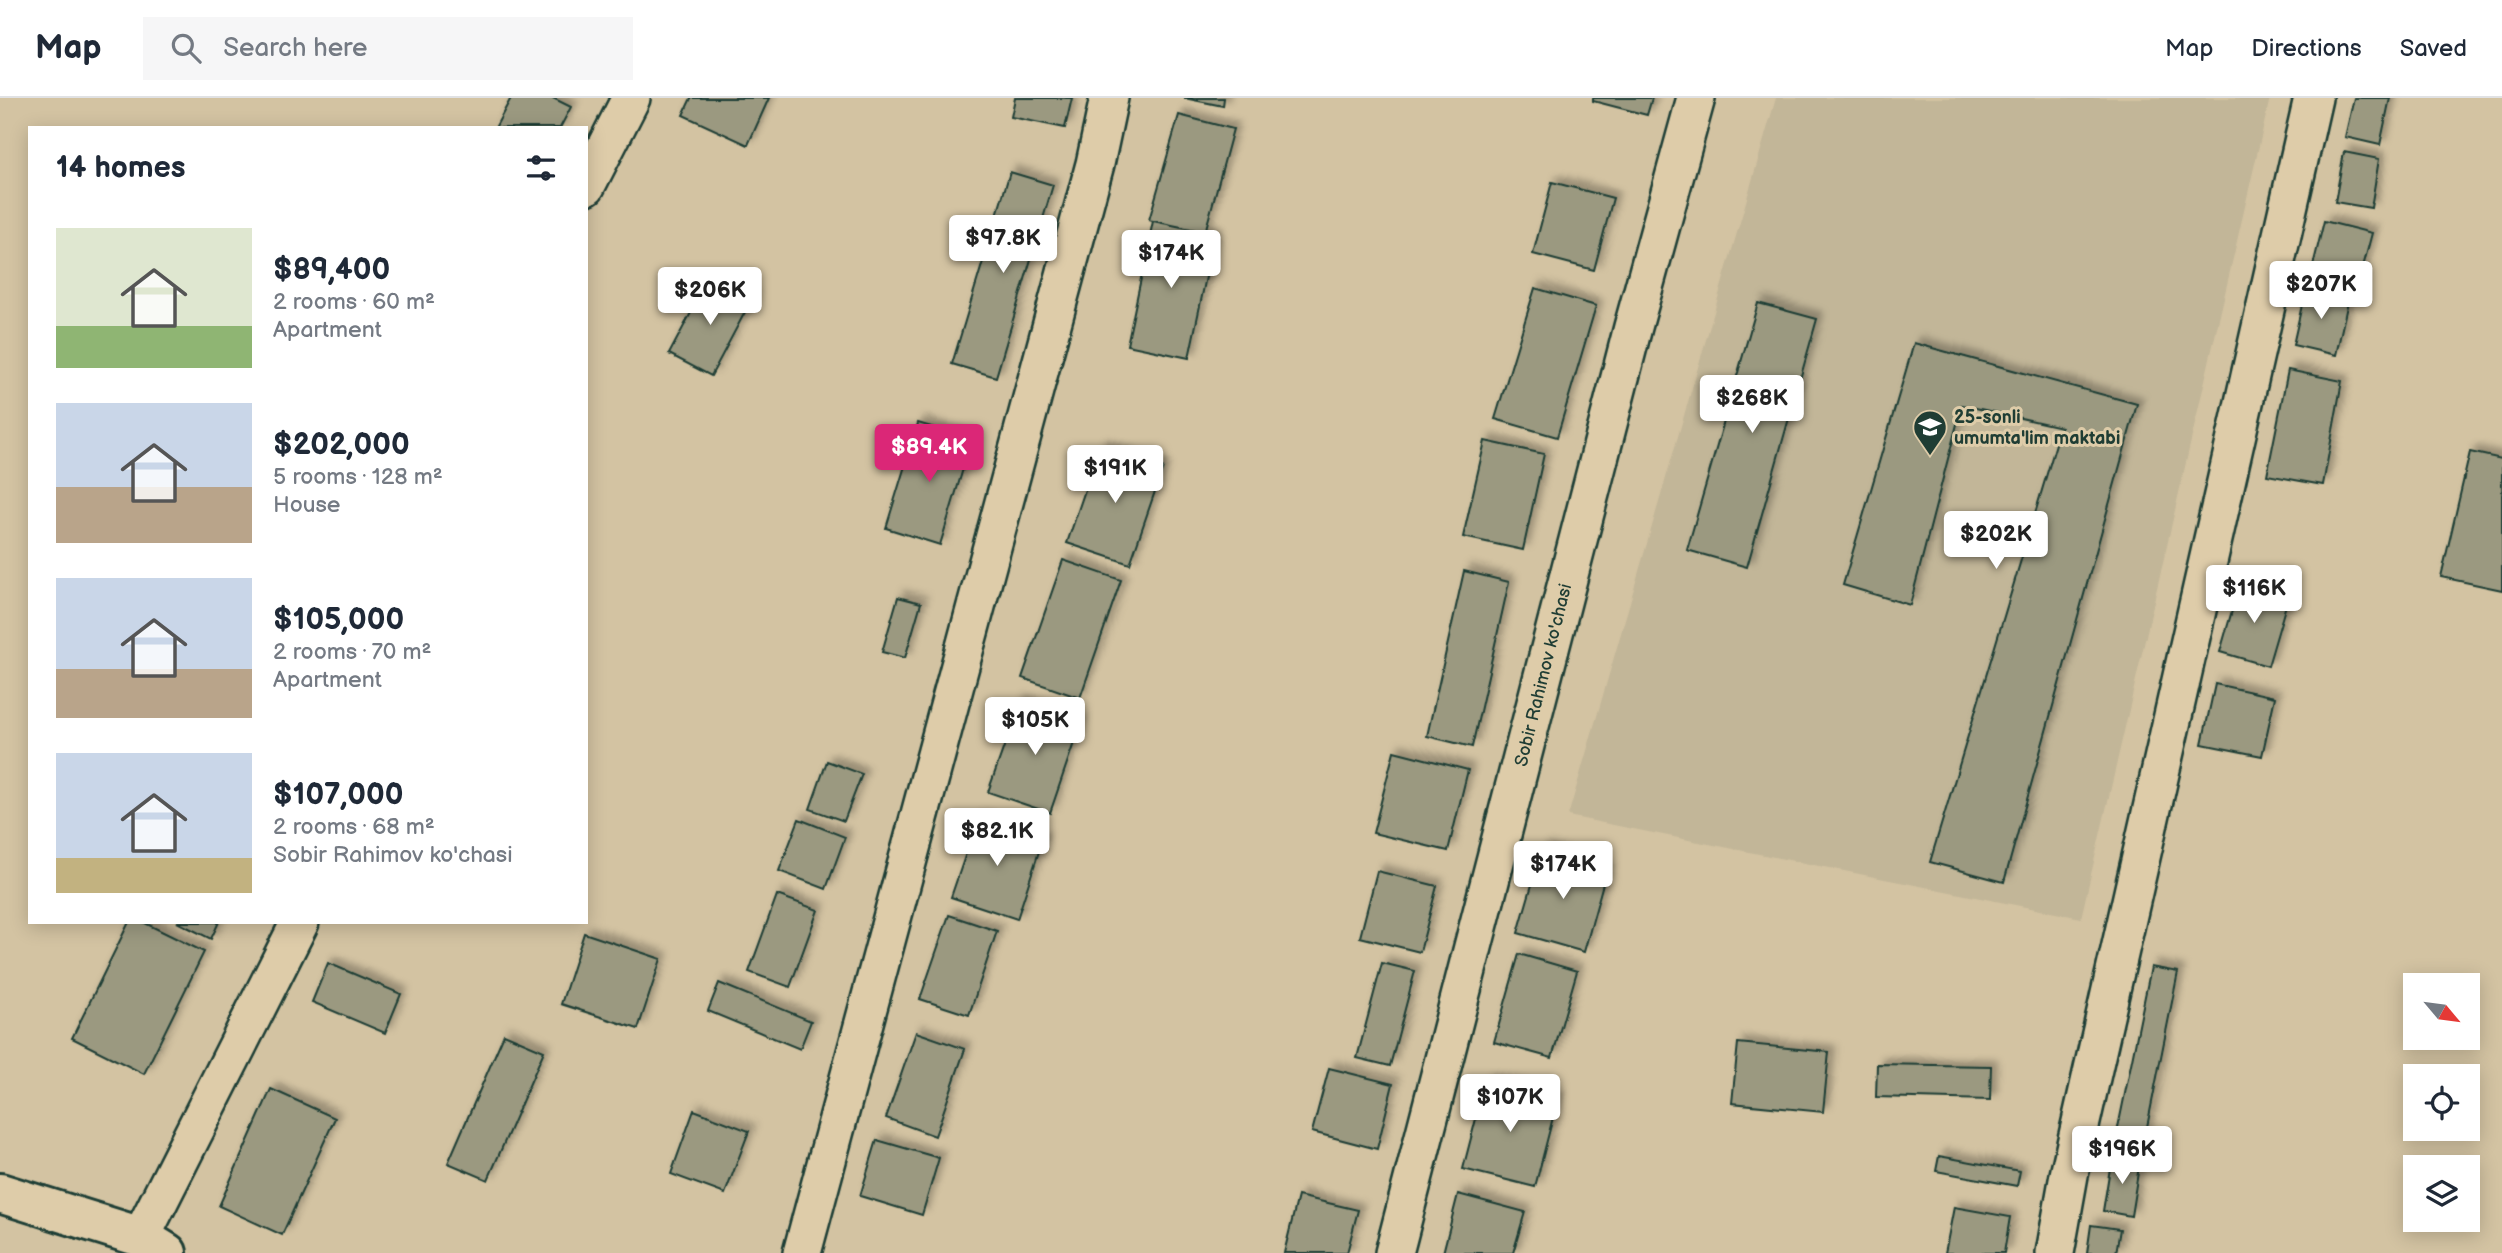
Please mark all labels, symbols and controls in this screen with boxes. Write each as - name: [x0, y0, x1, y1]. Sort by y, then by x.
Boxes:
- search box: [143, 17, 633, 80]
- text: Map: [35, 28, 101, 68]
- icon: search: [167, 29, 205, 67]
- text: Search here: [223, 33, 367, 64]
- text: Map: [2165, 34, 2213, 63]
- text: Directions: [2251, 34, 2362, 63]
- text: Saved: [2400, 34, 2467, 63]
- icon: filters: [522, 149, 560, 187]
- text: 14 homes: [56, 150, 185, 186]
- pin: $97.8K: [946, 216, 1060, 275]
- text: $97.8K: [965, 224, 1041, 252]
- pin: $174K: [1122, 230, 1220, 290]
- text: $174K: [1138, 239, 1204, 267]
- text: $89,400: [273, 252, 390, 288]
- icon: home: [112, 256, 196, 340]
- pin: $207K: [2272, 262, 2370, 321]
- pin: $206K: [661, 268, 759, 327]
- text: $207K: [2285, 270, 2357, 298]
- text: $206K: [674, 276, 746, 304]
- text: 2 rooms · 60 m²: [273, 288, 435, 316]
- text: Apartment: [273, 316, 382, 344]
- pin: $268K: [1703, 376, 1801, 435]
- text: $268K: [1716, 384, 1788, 412]
- place label: 25-sonli umumta'lim maktabi: [1954, 407, 2120, 449]
- school or university icon: 25-sonli umumta'lim maktabi: [1911, 408, 1949, 457]
- pin: $89.4K: [872, 424, 986, 484]
- text: $202,000: [273, 427, 410, 463]
- icon: home: [112, 431, 196, 515]
- text: $89.4K: [891, 433, 967, 461]
- pin: $191K: [1066, 446, 1164, 505]
- text: $191K: [1083, 454, 1147, 482]
- text: 5 rooms · 128 m²: [273, 463, 443, 491]
- text: House: [273, 491, 340, 519]
- pin: $202K: [1947, 512, 2045, 571]
- text: $202K: [1960, 520, 2032, 548]
- pin: $116K: [2205, 566, 2303, 625]
- text: $116K: [2222, 574, 2286, 602]
- street label: Sobir Rahimov ko'chasi: [1511, 582, 1576, 769]
- text: $105,000: [273, 602, 404, 638]
- icon: home: [112, 606, 196, 690]
- text: 2 rooms · 70 m²: [273, 638, 432, 666]
- text: Apartment: [273, 666, 382, 694]
- pin: $105K: [986, 698, 1084, 757]
- text: $105K: [1001, 706, 1069, 734]
- text: $107,000: [273, 777, 403, 813]
- icon: home: [112, 781, 196, 865]
- pin: $82.1K: [940, 808, 1054, 868]
- text: 2 rooms · 68 m²: [273, 813, 435, 841]
- text: $82.1K: [960, 817, 1034, 845]
- text: Sobir Rahimov ko'chasi: [273, 841, 513, 869]
- pin: $174K: [1514, 842, 1612, 901]
- text: $174K: [1530, 850, 1596, 878]
- north arrow: [2403, 973, 2480, 1050]
- map controls: [2403, 973, 2480, 1232]
- button: locate: [2403, 1064, 2480, 1141]
- pin: $107K: [1461, 1074, 1559, 1134]
- text: $107K: [1476, 1083, 1544, 1111]
- pin: $196K: [2073, 1126, 2171, 1186]
- text: $196K: [2088, 1135, 2156, 1163]
- button: layers: [2403, 1155, 2480, 1232]

